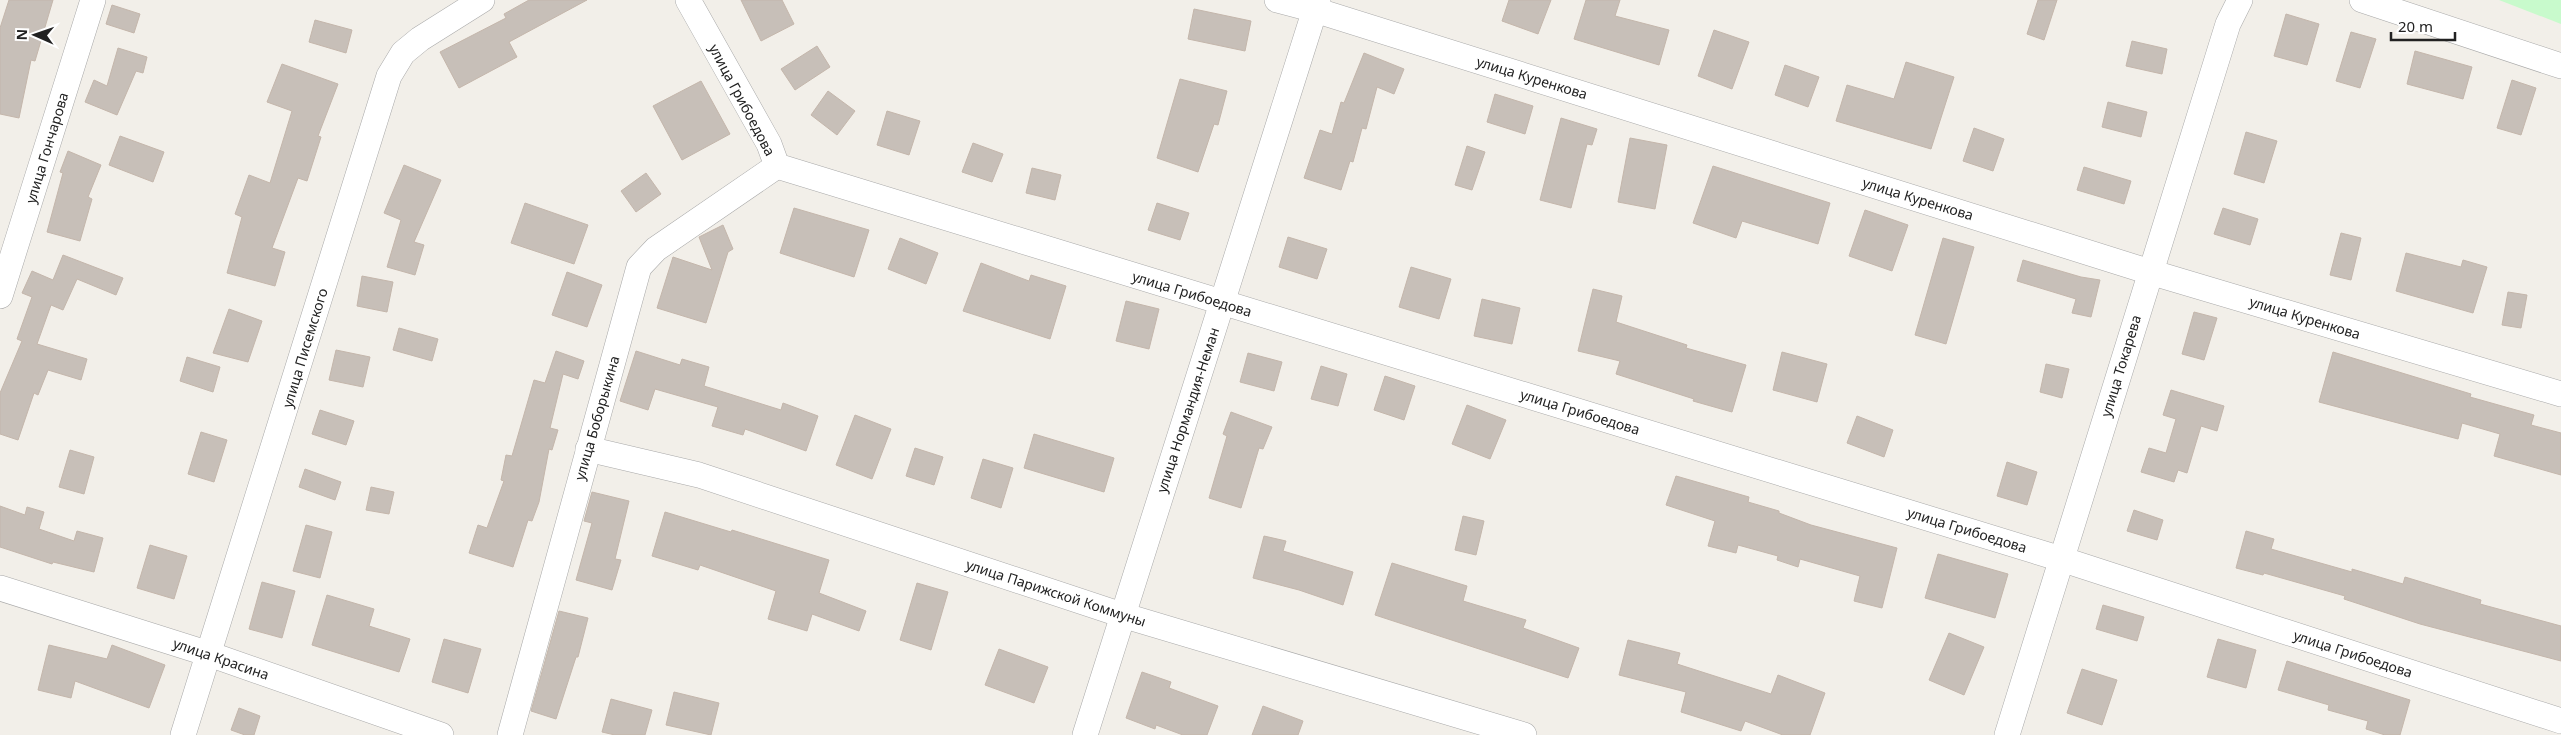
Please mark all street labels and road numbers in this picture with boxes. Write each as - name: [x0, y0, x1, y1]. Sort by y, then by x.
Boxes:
- street label: улица Грибоедова: [705, 41, 780, 159]
- street label: улица Куренкова: [1474, 52, 1590, 103]
- street label: улица Гончарова: [21, 90, 72, 206]
- street label: улица Куренкова: [1860, 173, 1976, 224]
- street label: улица Грибоедова: [1130, 266, 1254, 321]
- street label: улица Писемского: [277, 286, 332, 410]
- street label: улица Куренкова: [2247, 292, 2363, 343]
- street label: улица Токарева: [2096, 313, 2145, 419]
- street label: улица Нормандия-Неман: [1152, 325, 1223, 495]
- street label: улица Боборыкина: [570, 353, 623, 482]
- street label: улица Грибоедова: [1518, 384, 1642, 439]
- street label: улица Грибоедова: [1905, 502, 2029, 557]
- street label: улица Парижской Коммуны: [964, 554, 1149, 631]
- street label: улица Грибоедова: [2291, 625, 2415, 682]
- street label: улица Красина: [171, 633, 272, 684]

